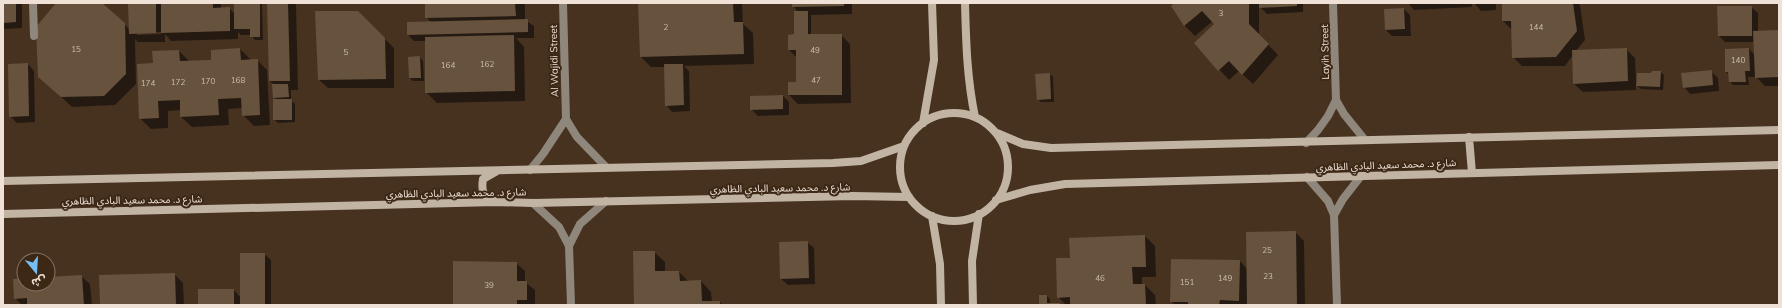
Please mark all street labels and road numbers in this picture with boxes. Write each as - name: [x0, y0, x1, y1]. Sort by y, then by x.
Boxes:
- street label: Al Wajidi Street: [547, 24, 561, 97]
- street label: Layih Street: [1318, 24, 1332, 80]
- street label: شارع د. محمد سعيد البادي الظاهري: [1316, 156, 1457, 175]
- street label: شارع د. محمد سعيد البادي الظاهري: [710, 180, 850, 197]
- street label: شارع د. محمد سعيد البادي الظاهري: [386, 185, 526, 202]
- street label: شارع د. محمد سعيد البادي الظاهري: [62, 192, 202, 209]

